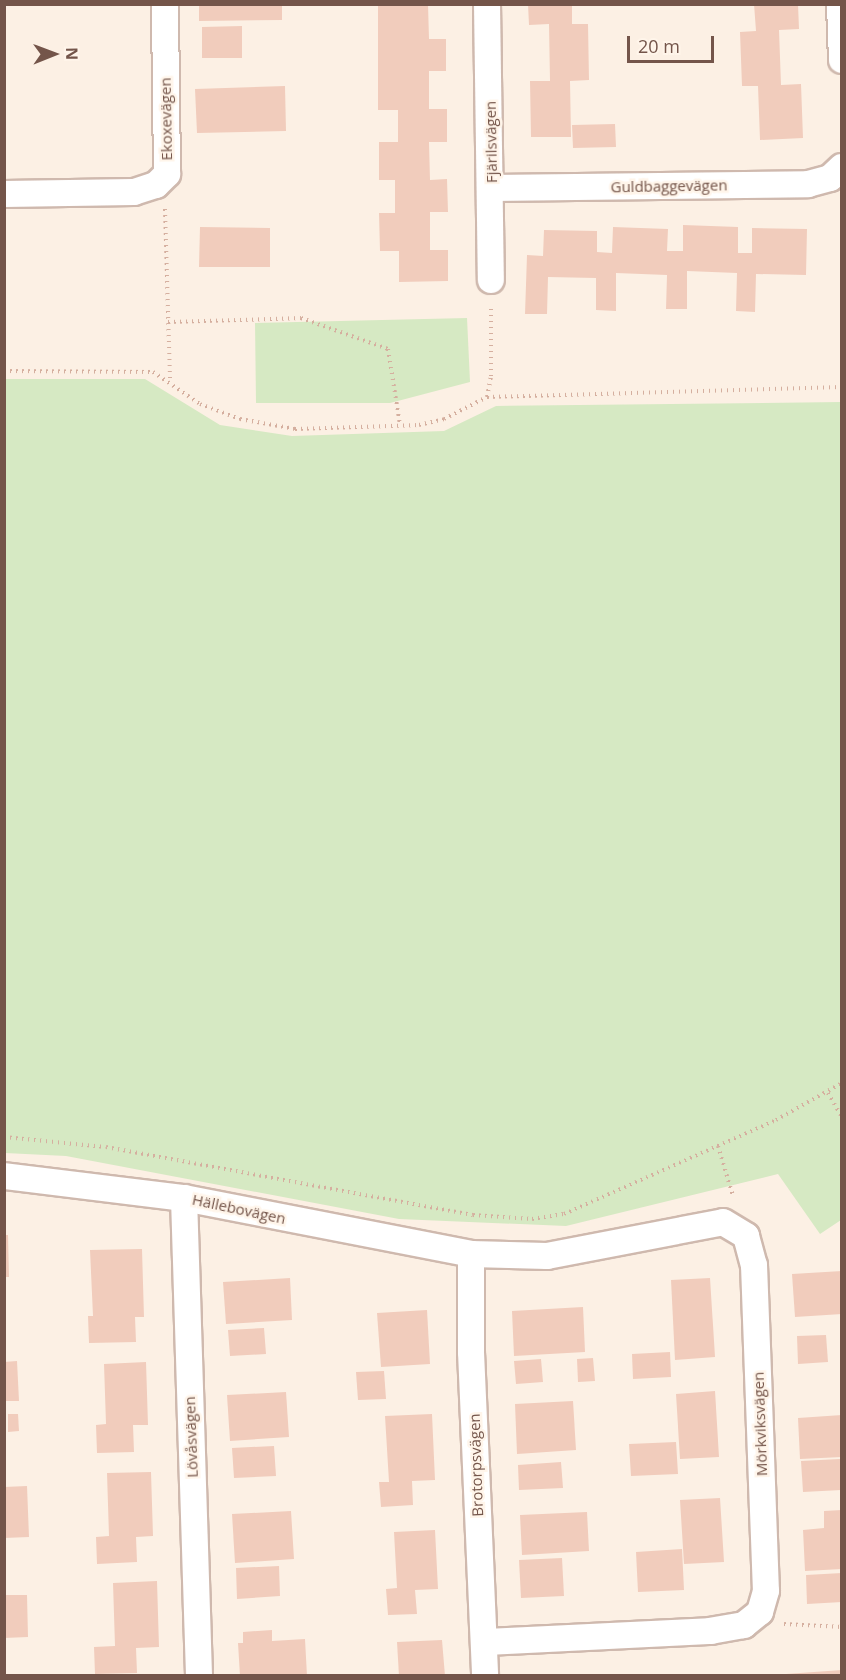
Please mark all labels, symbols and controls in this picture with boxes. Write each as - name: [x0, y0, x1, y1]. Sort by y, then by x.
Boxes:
- north arrow: [24, 24, 84, 84]
- scale bar: [630, 24, 717, 62]
- text: 20 m: [638, 34, 680, 58]
- text: N: [61, 47, 83, 60]
- street label: Ekoxevägen: [156, 77, 176, 161]
- street label: Fjärilsvägen: [481, 101, 501, 183]
- street label: Guldbaggevägen: [610, 176, 728, 196]
- street label: Hällebovägen: [191, 1190, 287, 1228]
- street label: Mörkviksvägen: [749, 1372, 771, 1476]
- street label: Lövåsvägen: [181, 1396, 201, 1478]
- street label: Brotorpsvägen: [465, 1413, 487, 1517]

